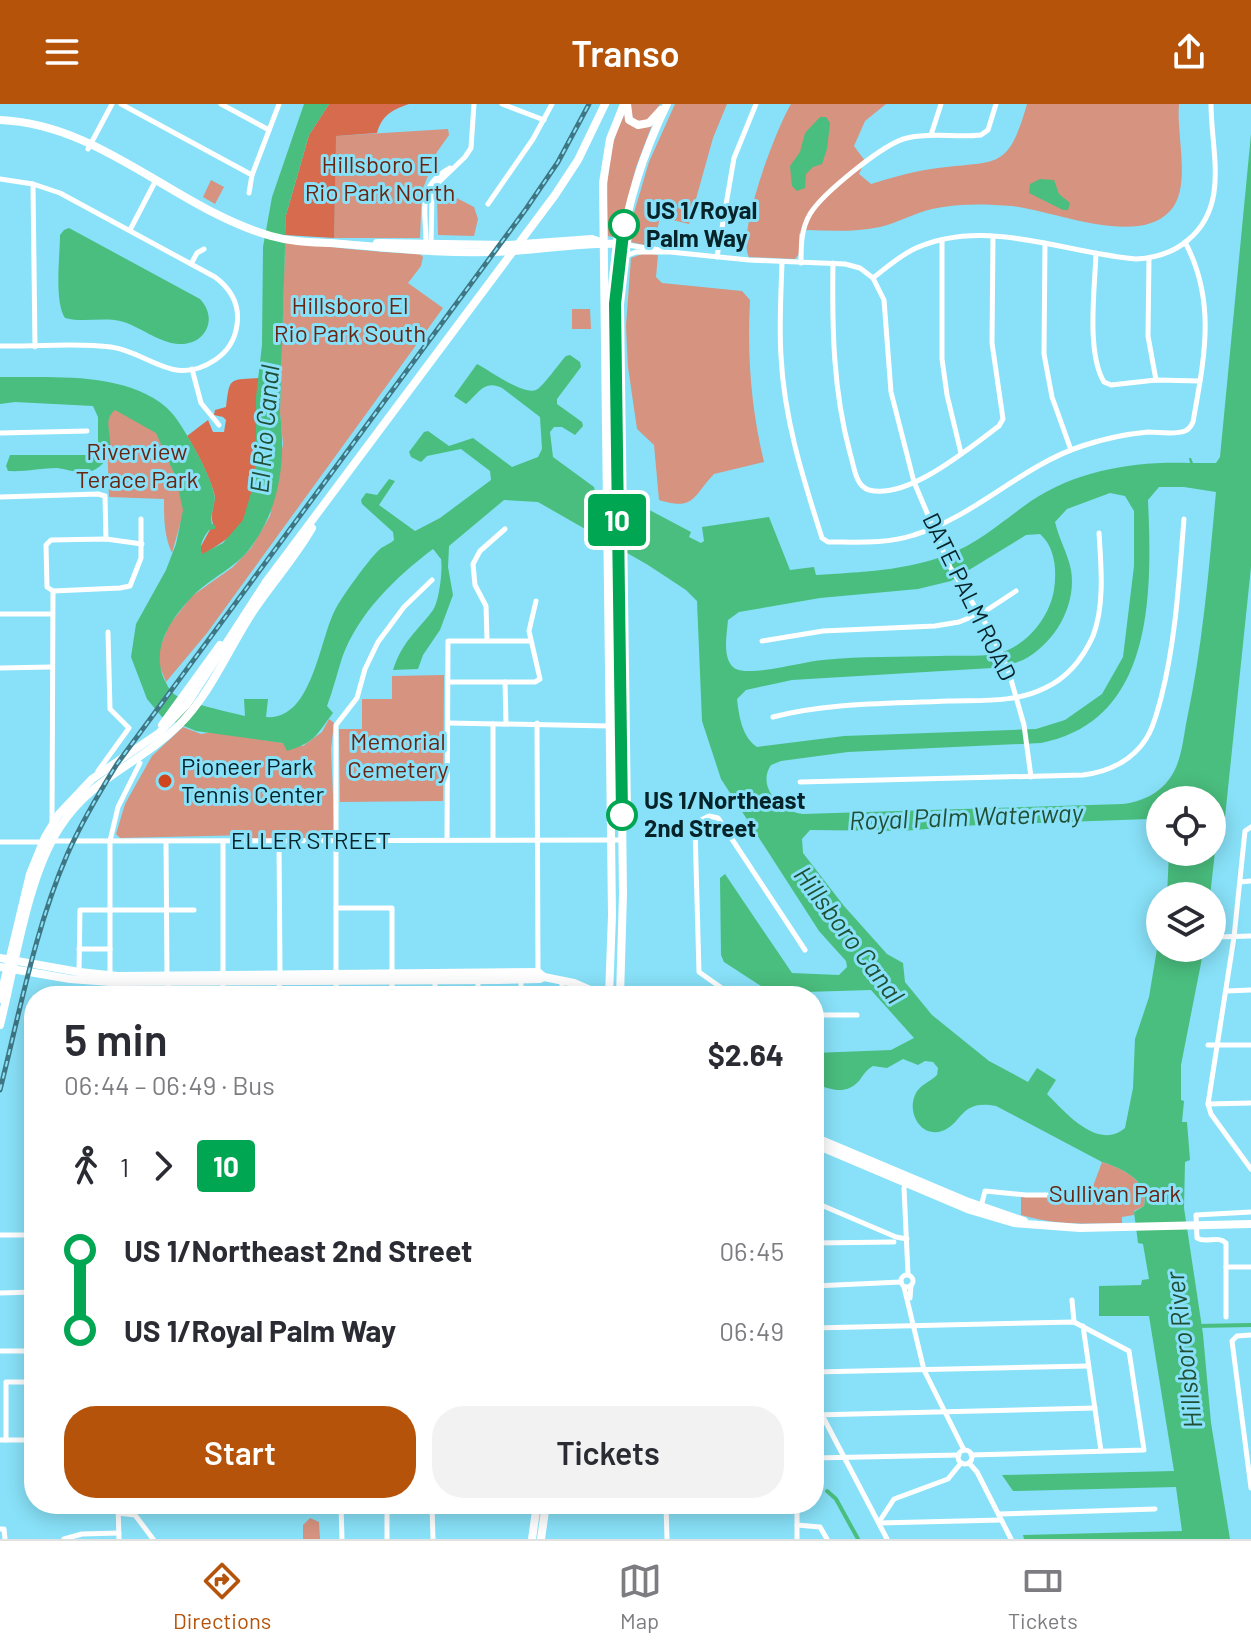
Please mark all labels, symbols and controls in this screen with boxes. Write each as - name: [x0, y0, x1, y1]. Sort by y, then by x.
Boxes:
- icon: menu: [40, 30, 84, 74]
- icon: share: [1167, 30, 1211, 74]
- text: Transo: [571, 31, 680, 74]
- park label: Hillsboro El Rio Park North: [305, 149, 455, 206]
- place label: US 1/Royal Palm Way: [646, 195, 757, 252]
- marker: US 1/Royal Palm Way: [609, 210, 639, 240]
- park label: Hillsboro El Rio Park South: [274, 290, 426, 347]
- water label: El Rio Canal: [242, 363, 285, 494]
- park label: Riverview Terace Park: [76, 436, 198, 493]
- line badge: 10: [581, 494, 653, 546]
- text: 10: [604, 503, 630, 537]
- street label: DATE PALM ROAD: [917, 508, 1024, 685]
- park label: Memorial Cemetery: [347, 726, 449, 783]
- place label: Pioneer Park Tennis Center: [181, 751, 325, 808]
- marker: Pioneer Park Tennis Center: [156, 772, 174, 790]
- place label: US 1/Northeast 2nd Street: [644, 785, 806, 842]
- map controls: [1146, 786, 1226, 962]
- button: locate: [1146, 786, 1226, 866]
- water label: Royal Palm Waterway: [848, 796, 1085, 835]
- marker: US 1/Northeast 2nd Street: [607, 800, 637, 830]
- street label: ELLER STREET: [231, 825, 391, 854]
- water label: Hillsboro Canal: [789, 859, 912, 1009]
- button: layers: [1146, 882, 1226, 962]
- text: 5 min: [64, 1012, 168, 1065]
- text: $2.64: [708, 1036, 784, 1072]
- text: 06:44 – 06:49 · Bus: [64, 1069, 275, 1100]
- icon: walk: [64, 1144, 108, 1188]
- icon: forward: [141, 1144, 185, 1188]
- text: 10: [213, 1149, 239, 1183]
- text: 1: [120, 1151, 129, 1182]
- park label: Sullivan Park: [1049, 1178, 1181, 1207]
- text: US 1/Northeast 2nd Street: [124, 1232, 472, 1268]
- text: 06:45: [719, 1235, 784, 1266]
- water label: Hillsboro River: [1157, 1269, 1208, 1430]
- text: US 1/Royal Palm Way: [124, 1312, 396, 1348]
- text: 06:49: [719, 1315, 784, 1346]
- button: Start: [64, 1406, 416, 1498]
- button: Tickets: [432, 1406, 784, 1498]
- tab: Directions: [173, 1559, 271, 1633]
- tab: Map: [618, 1559, 662, 1633]
- tab: Tickets: [1008, 1559, 1078, 1633]

